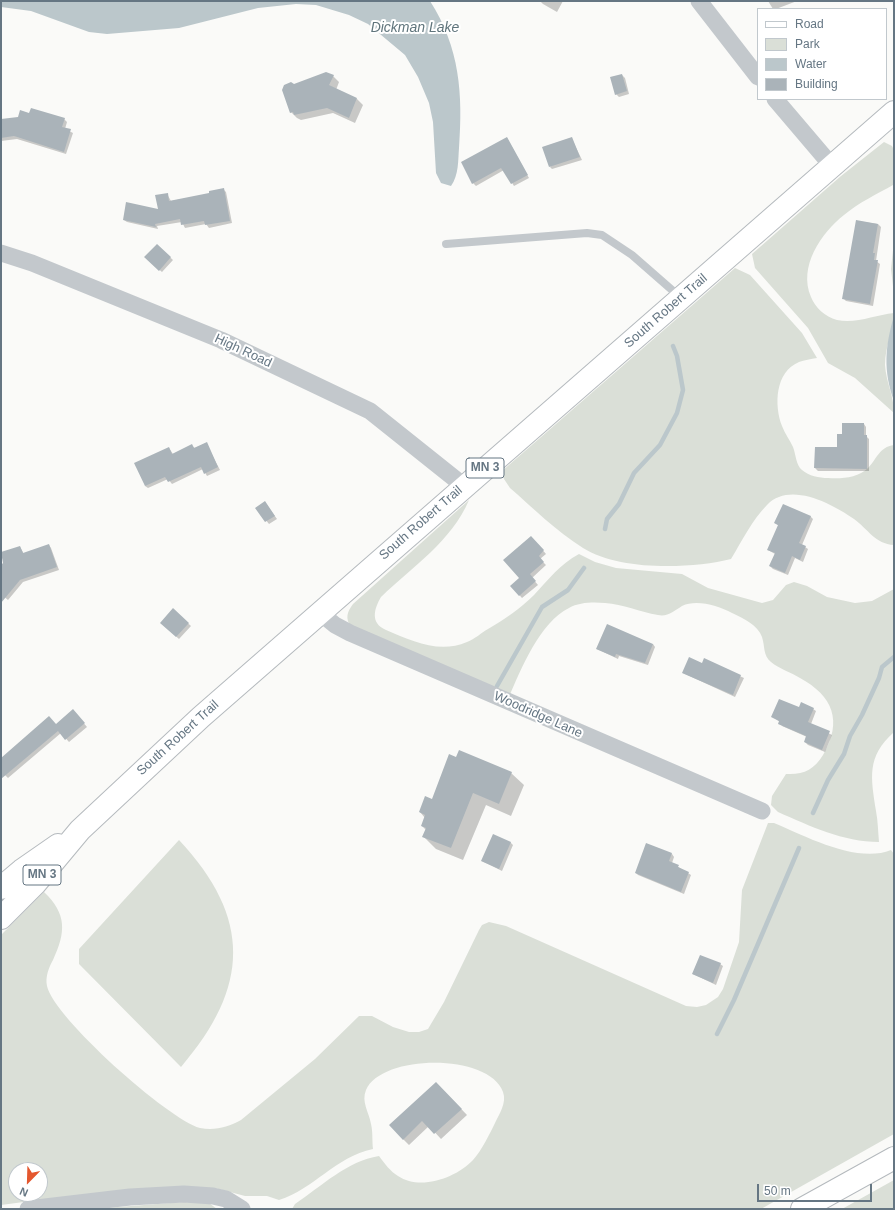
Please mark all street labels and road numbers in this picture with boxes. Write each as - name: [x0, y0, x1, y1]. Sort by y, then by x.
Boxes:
- street label: South Robert Trail: [621, 271, 711, 351]
- street label: High Road: [212, 331, 274, 371]
- road number: MN 3: [466, 458, 504, 478]
- street label: South Robert Trail: [376, 483, 466, 563]
- street label: Woodridge Lane: [491, 689, 585, 741]
- street label: South Robert Trail: [134, 697, 222, 779]
- road number: MN 3: [23, 865, 61, 885]

